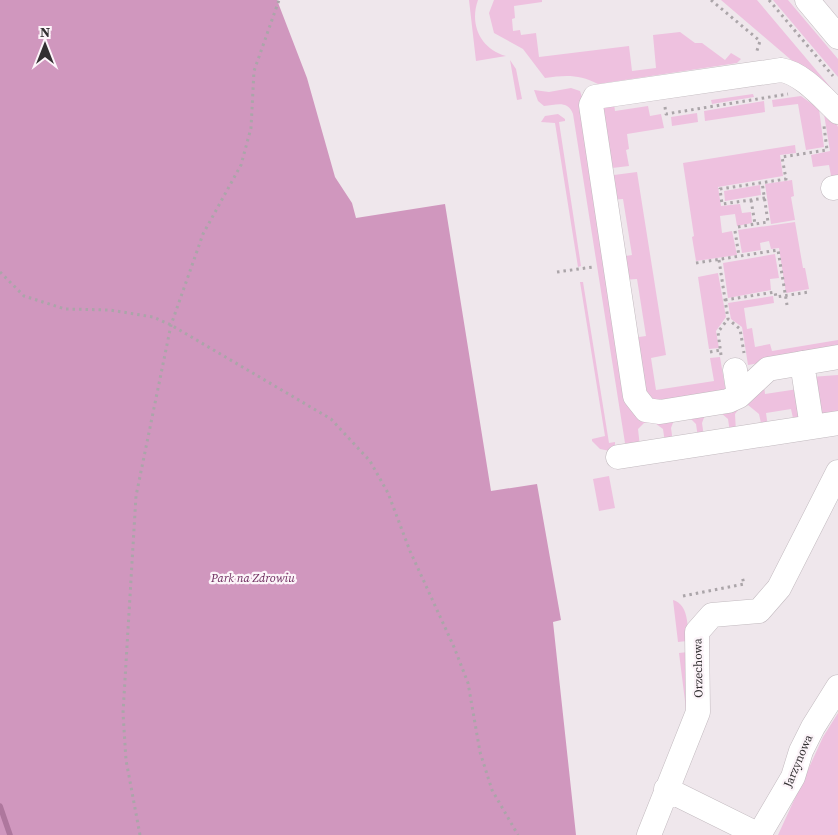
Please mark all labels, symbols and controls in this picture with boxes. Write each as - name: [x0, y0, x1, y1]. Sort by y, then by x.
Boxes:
- north arrow: [20, 20, 70, 70]
- text: N: [40, 22, 50, 42]
- park label: Park na Zdrowiu: [210, 570, 295, 586]
- street label: Orzechowa: [689, 637, 707, 698]
- street label: Jarzynowa: [779, 731, 817, 791]

